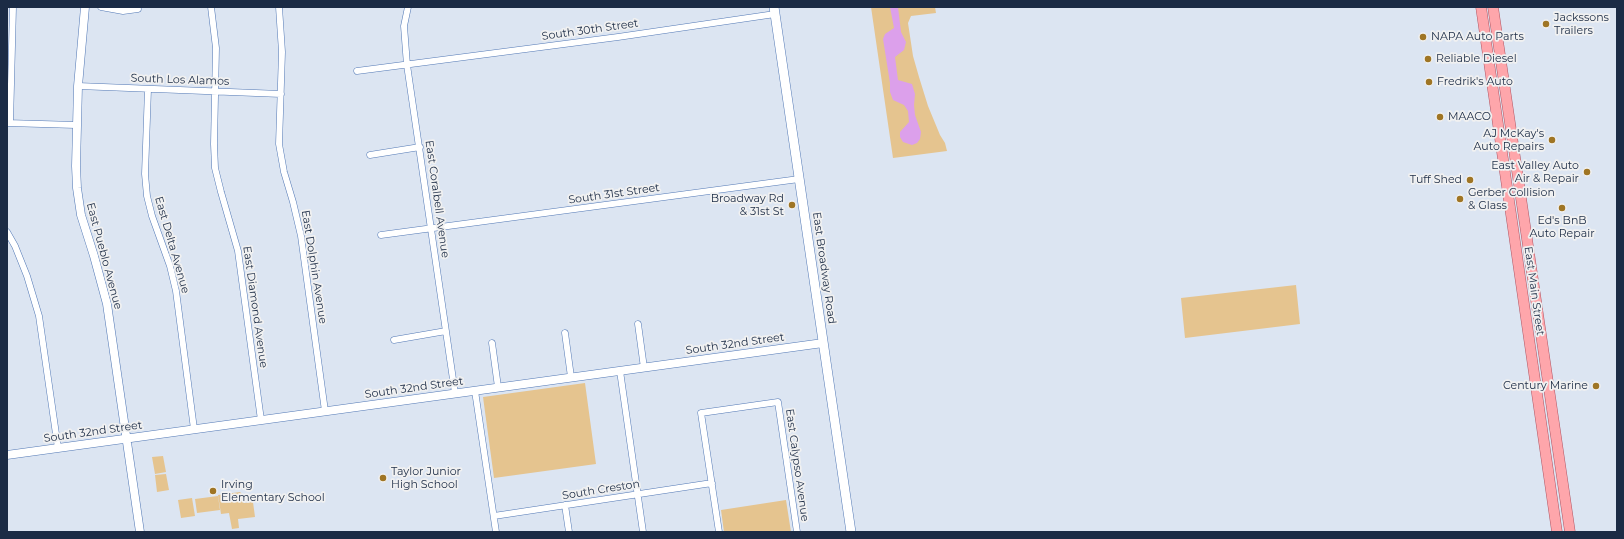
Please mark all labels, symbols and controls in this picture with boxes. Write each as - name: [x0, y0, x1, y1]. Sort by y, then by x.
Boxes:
- place label: Jackssons Trailers: [1554, 11, 1609, 37]
- street label: South 30th Street: [541, 17, 639, 43]
- marker: Jackssons Trailers: [1541, 19, 1551, 29]
- place label: NAPA Auto Parts: [1431, 30, 1524, 44]
- marker: NAPA Auto Parts: [1418, 32, 1428, 42]
- place label: Reliable Diesel: [1436, 52, 1517, 66]
- marker: Reliable Diesel: [1423, 54, 1433, 64]
- street label: South Los Alamos: [130, 72, 230, 88]
- place label: Fredrik's Auto: [1437, 75, 1513, 89]
- marker: Fredrik's Auto: [1424, 77, 1434, 87]
- place label: MAACO: [1448, 110, 1491, 124]
- marker: MAACO: [1435, 112, 1445, 122]
- place label: AJ McKay's Auto Repairs: [1474, 127, 1544, 153]
- marker: AJ McKay's Auto Repairs: [1547, 135, 1557, 145]
- street label: East Coralbell Avenue: [422, 139, 452, 259]
- place label: East Valley Auto Air & Repair: [1491, 159, 1579, 185]
- marker: East Valley Auto Air & Repair: [1582, 167, 1592, 177]
- place label: Tuff Shed: [1410, 173, 1462, 187]
- marker: Tuff Shed: [1465, 175, 1475, 185]
- street label: South 31st Street: [568, 181, 660, 207]
- place label: Gerber Collision & Glass: [1468, 186, 1555, 212]
- place label: Broadway Rd & 31st St: [711, 192, 784, 218]
- marker: Gerber Collision & Glass: [1455, 194, 1465, 204]
- street label: East Delta Avenue: [152, 195, 192, 295]
- marker: Broadway Rd & 31st St: [787, 200, 797, 210]
- street label: East Pueblo Avenue: [83, 201, 125, 311]
- marker: Ed's BnB Auto Repair: [1557, 203, 1567, 213]
- street label: East Dolphin Avenue: [298, 209, 330, 325]
- street label: East Broadway Road: [810, 211, 838, 325]
- place label: Ed's BnB Auto Repair: [1529, 214, 1595, 240]
- street label: East Diamond Avenue: [240, 245, 270, 369]
- street label: East Main Street: [1521, 246, 1547, 336]
- street label: South 32nd Street: [685, 331, 785, 357]
- street label: South 32nd Street: [364, 375, 464, 401]
- place label: Century Marine: [1503, 379, 1588, 393]
- marker: Century Marine: [1591, 381, 1601, 391]
- street label: East Calypso Avenue: [783, 408, 811, 522]
- street label: South 32nd Street: [43, 419, 143, 445]
- place label: Taylor Junior High School: [391, 465, 461, 491]
- marker: Taylor Junior High School: [378, 473, 388, 483]
- street label: South Creston: [561, 477, 641, 503]
- place label: Irving Elementary School: [221, 478, 325, 504]
- marker: Irving Elementary School: [208, 486, 218, 496]

